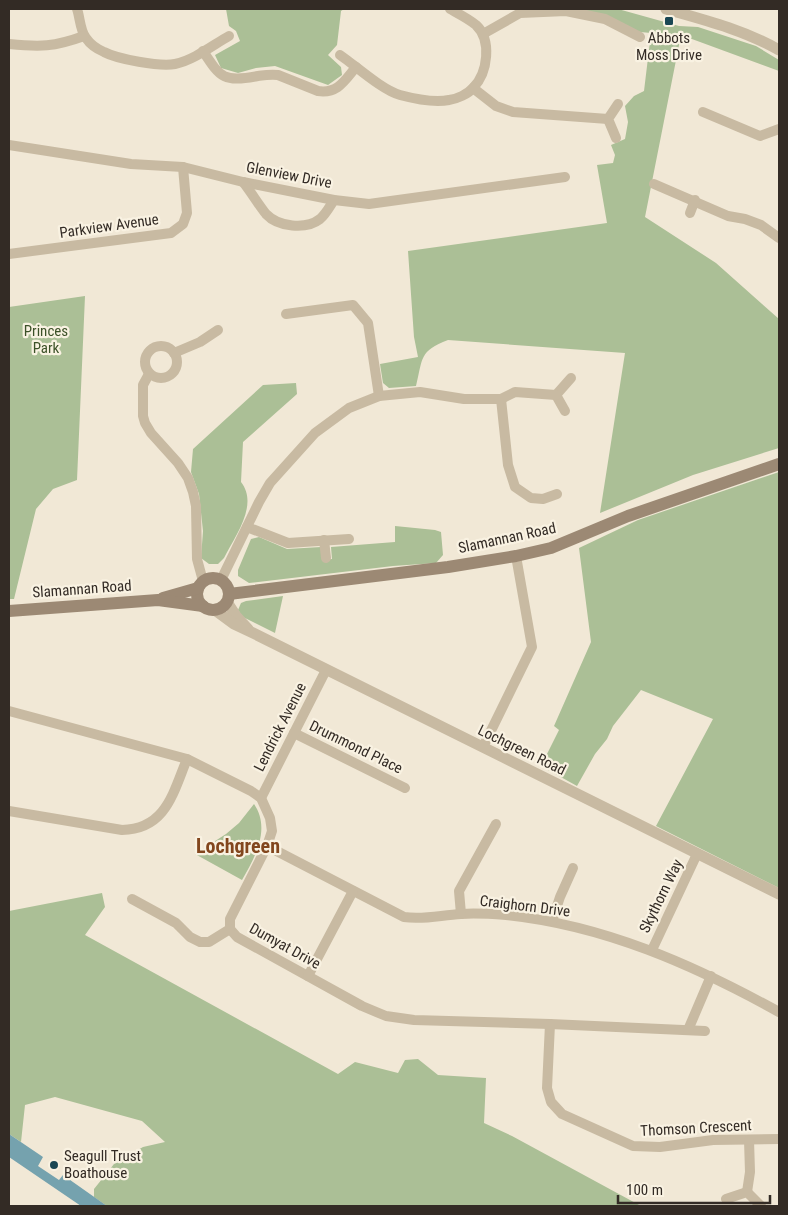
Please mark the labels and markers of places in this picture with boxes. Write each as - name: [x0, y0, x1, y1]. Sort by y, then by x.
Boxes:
- marker: Abbots Moss Drive: [663, 15, 675, 27]
- place label: Abbots Moss Drive: [636, 29, 702, 64]
- place label: Seagull Trust Boathouse: [64, 1147, 141, 1182]
- marker: Seagull Trust Boathouse: [48, 1159, 60, 1171]

